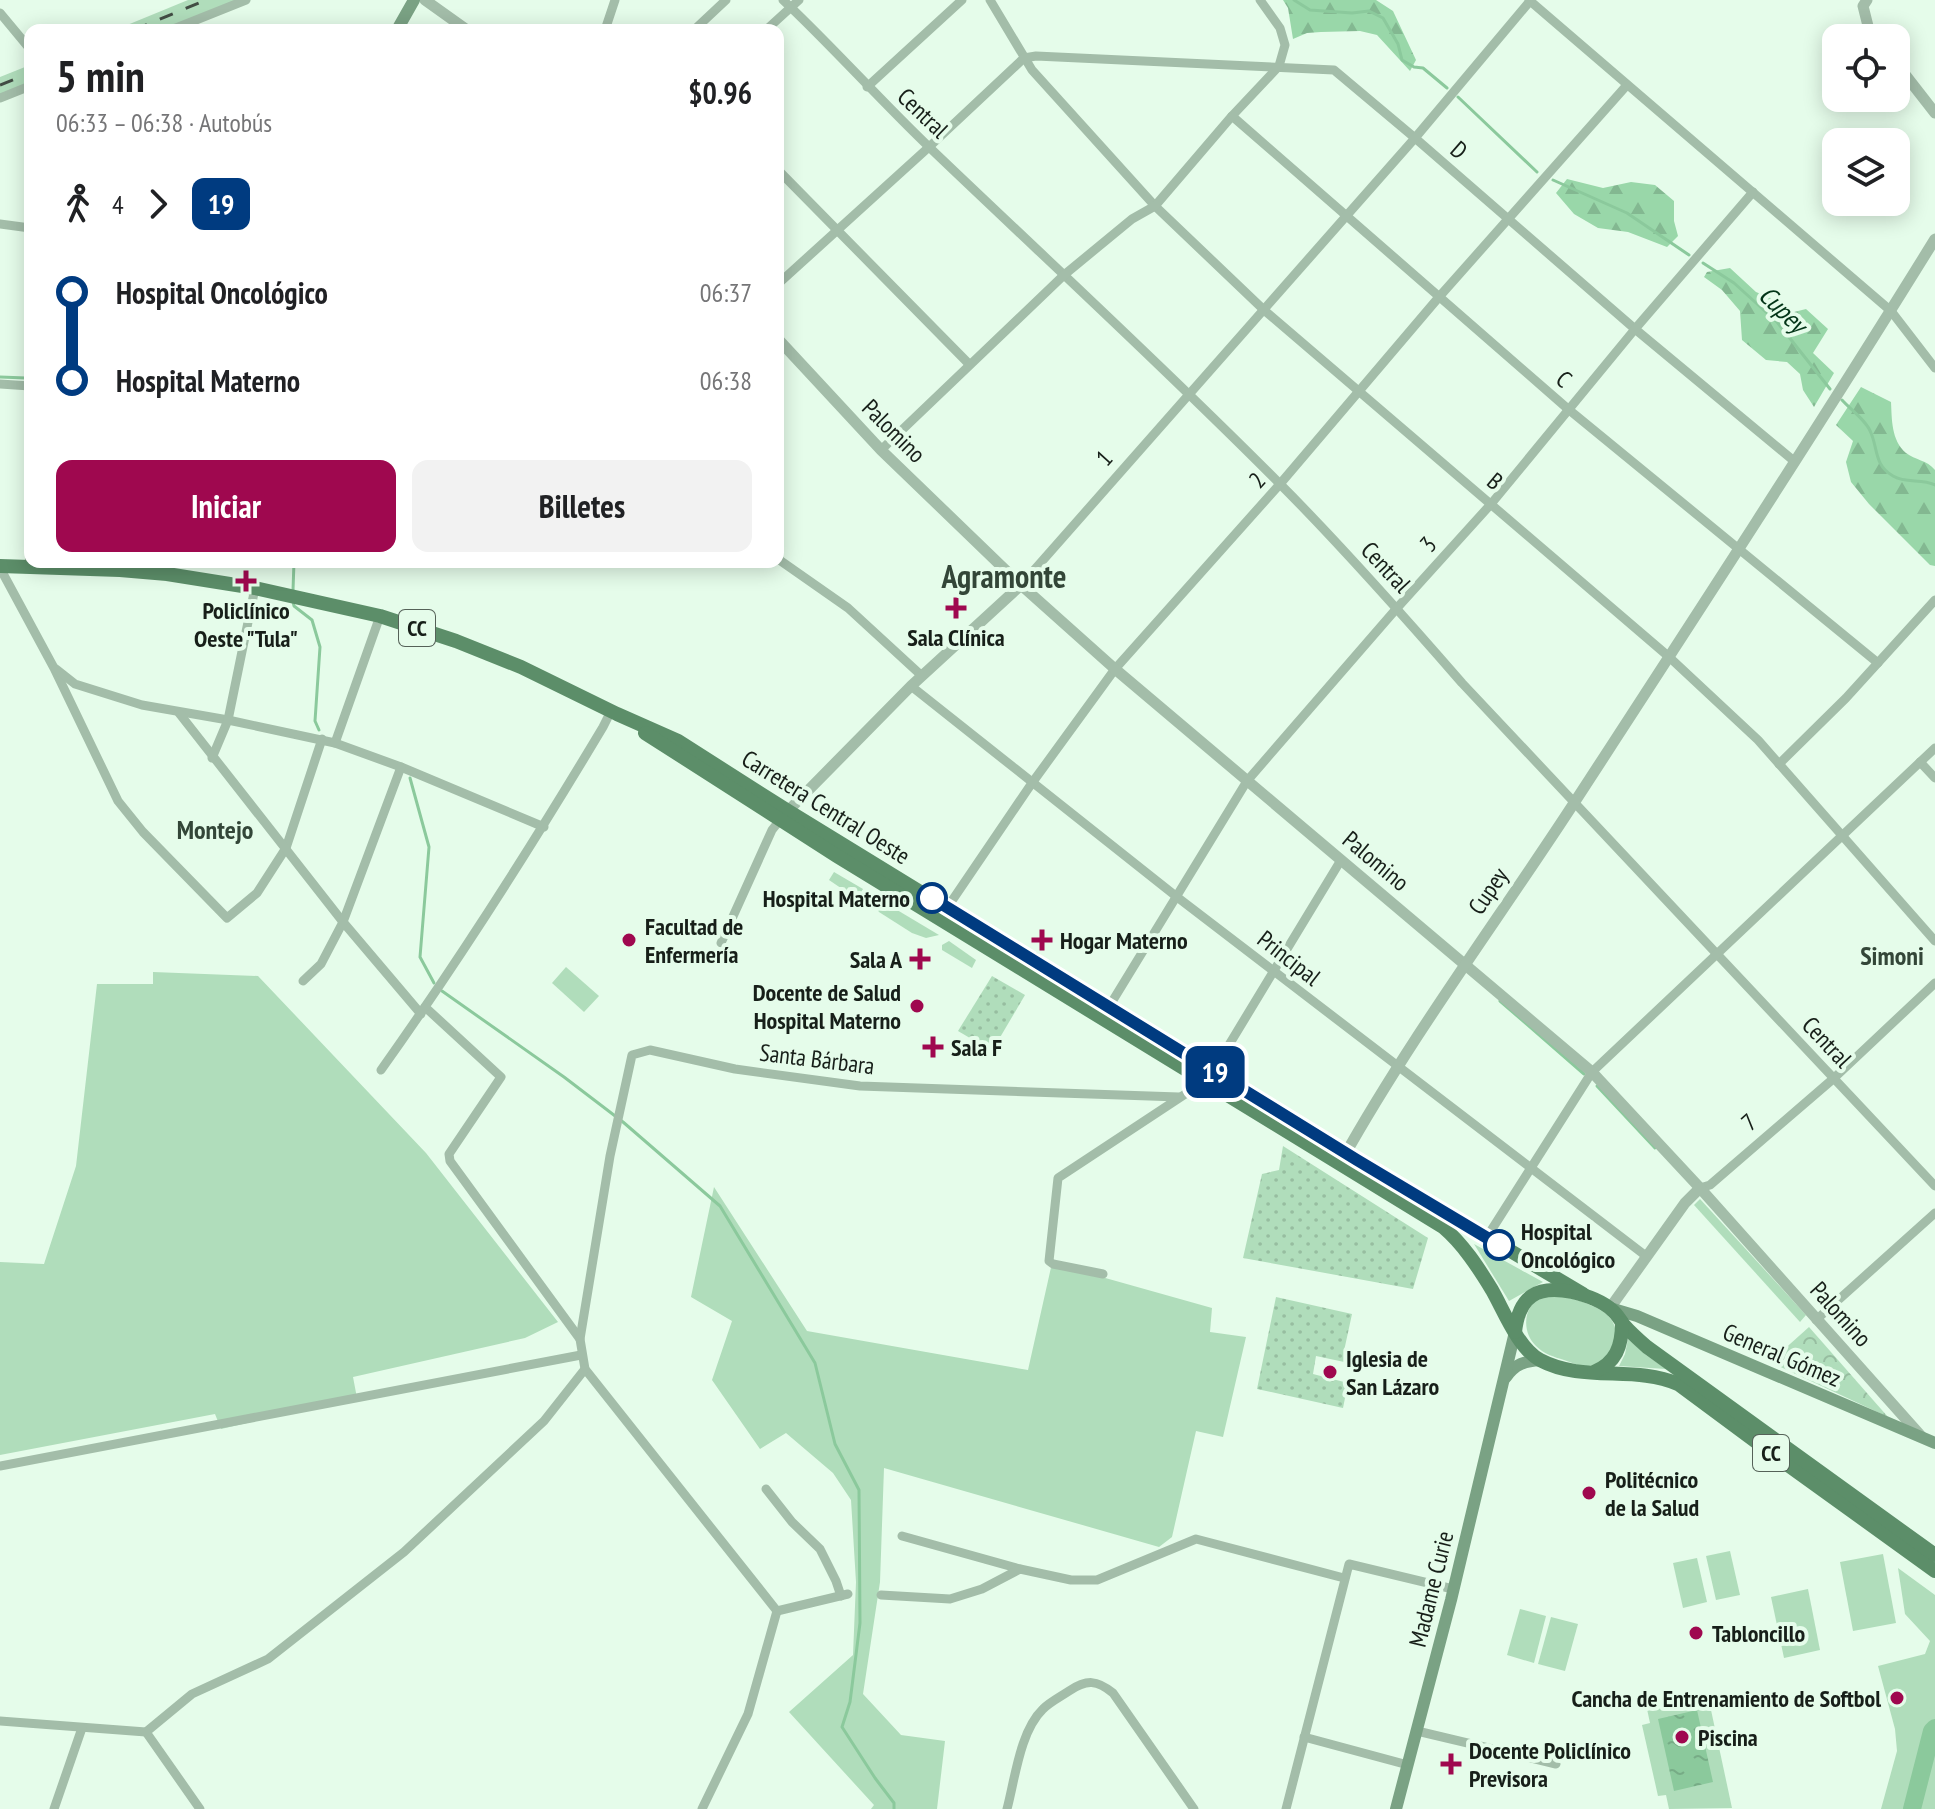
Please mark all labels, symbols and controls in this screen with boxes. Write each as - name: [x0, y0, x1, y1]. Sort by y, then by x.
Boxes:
- map controls: [1822, 24, 1910, 216]
- button: locate: [1822, 24, 1910, 112]
- text: 5 min: [56, 47, 145, 104]
- text: $0.96: [688, 73, 752, 112]
- street label: Central: [891, 81, 955, 145]
- text: 06:33 – 06:38 · Autobús: [56, 106, 272, 139]
- button: layers: [1822, 128, 1910, 216]
- street label: D: [1444, 134, 1474, 166]
- icon: walk: [56, 182, 100, 226]
- icon: forward: [136, 182, 180, 226]
- text: 19: [208, 185, 234, 222]
- text: 4: [112, 188, 124, 221]
- text: Hospital Oncológico: [116, 273, 328, 312]
- text: 06:37: [700, 276, 752, 309]
- water label: Cupey: [1752, 278, 1816, 342]
- text: Hospital Materno: [116, 361, 300, 400]
- text: 06:38: [700, 364, 752, 397]
- street label: C: [1550, 364, 1578, 394]
- street label: Palomino: [856, 393, 932, 469]
- street label: 1: [1089, 444, 1119, 472]
- button: Iniciar: [56, 460, 396, 552]
- button: Billetes: [412, 460, 752, 552]
- street label: B: [1481, 465, 1509, 497]
- street label: 2: [1242, 466, 1272, 494]
- street label: 3: [1413, 530, 1443, 558]
- street label: Central: [1354, 535, 1418, 599]
- district label: Agramonte: [940, 555, 1067, 597]
- marker: Policlínico Oeste "Tula": [235, 570, 257, 592]
- place label: Policlínico Oeste "Tula": [194, 595, 298, 654]
- marker: Sala Clínica: [945, 597, 967, 619]
- road number: CC: [399, 610, 435, 646]
- place label: Sala Clínica: [907, 622, 1005, 653]
- street label: Carretera Central Oeste: [736, 743, 916, 871]
- district label: Montejo: [177, 813, 253, 846]
- street label: Palomino: [1336, 824, 1416, 898]
- street label: Cupey: [1461, 862, 1515, 920]
- place label: Hospital Materno: [763, 883, 910, 914]
- marker: Hospital Materno: [917, 883, 947, 913]
- place label: Facultad de Enfermería: [645, 911, 743, 970]
- street label: Principal: [1251, 924, 1327, 993]
- place label: Hogar Materno: [1060, 925, 1188, 956]
- marker: Hogar Materno: [1031, 929, 1053, 951]
- marker: Facultad de Enfermería: [620, 931, 638, 949]
- district label: Simoni: [1860, 939, 1924, 972]
- place label: Sala A: [850, 944, 903, 975]
- marker: Sala A: [909, 948, 931, 970]
- place label: Docente de Salud Hospital Materno: [753, 977, 901, 1036]
- marker: Docente de Salud Hospital Materno: [908, 997, 926, 1015]
- street label: Central: [1795, 1010, 1859, 1074]
- place label: Sala F: [951, 1032, 1002, 1063]
- marker: Sala F: [922, 1036, 944, 1058]
- street label: Santa Bárbara: [758, 1037, 876, 1081]
- line badge: 19: [1179, 1046, 1251, 1098]
- text: 19: [1202, 1053, 1228, 1090]
- street label: 7: [1735, 1107, 1763, 1137]
- place label: Hospital Oncológico: [1521, 1216, 1615, 1275]
- marker: Hospital Oncológico: [1484, 1230, 1514, 1260]
- street label: Palomino: [1804, 1275, 1878, 1353]
- street label: General Gómez: [1718, 1316, 1846, 1394]
- place label: Iglesia de San Lázaro: [1346, 1343, 1439, 1402]
- marker: Iglesia de San Lázaro: [1321, 1363, 1339, 1381]
- road number: CC: [1753, 1435, 1789, 1471]
- place label: Politécnico de la Salud: [1605, 1464, 1699, 1523]
- marker: Politécnico de la Salud: [1580, 1484, 1598, 1502]
- street label: Madame Curie: [1402, 1528, 1460, 1650]
- place label: Tabloncillo: [1712, 1618, 1806, 1649]
- marker: Tabloncillo: [1687, 1624, 1705, 1642]
- place label: Cancha de Entrenamiento de Softbol: [1571, 1683, 1881, 1714]
- marker: Cancha de Entrenamiento de Softbol: [1888, 1689, 1906, 1707]
- place label: Piscina: [1698, 1722, 1758, 1753]
- marker: Piscina: [1673, 1728, 1691, 1746]
- place label: Docente Policlínico Previsora: [1469, 1735, 1631, 1794]
- marker: Docente Policlínico Previsora: [1440, 1753, 1462, 1775]

